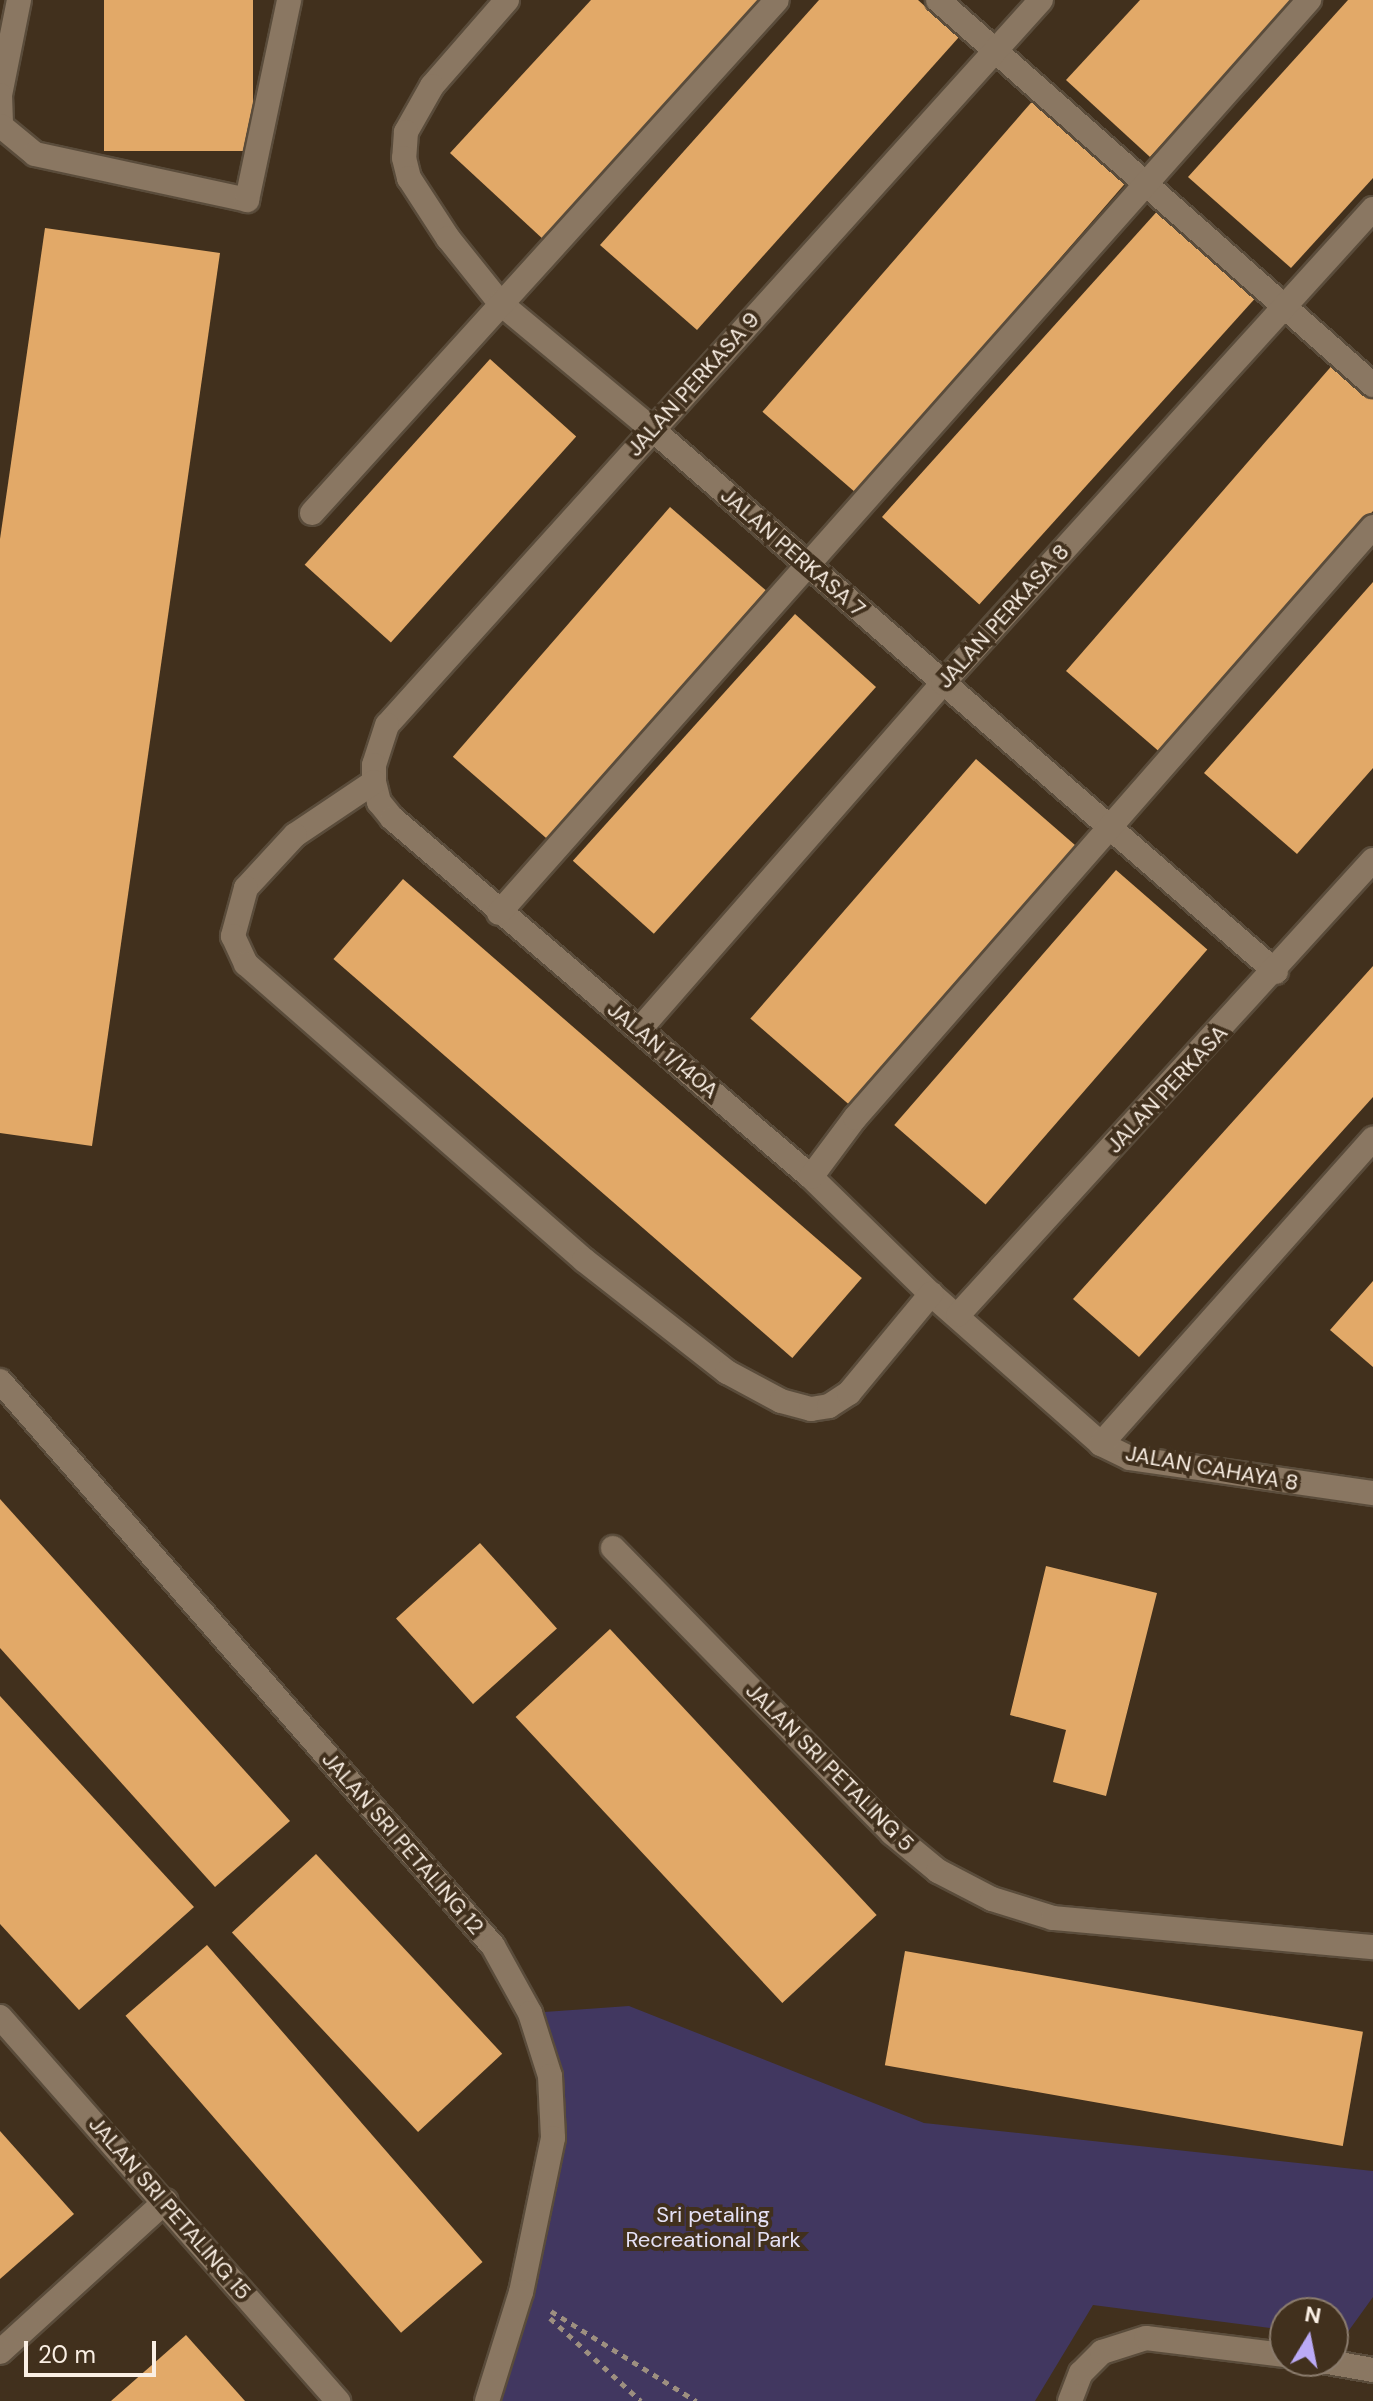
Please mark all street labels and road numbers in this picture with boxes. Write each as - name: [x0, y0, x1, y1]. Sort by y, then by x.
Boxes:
- street label: JALAN PERKASA 9: [621, 306, 765, 462]
- street label: JALAN PERKASA 7: [715, 482, 871, 622]
- street label: JALAN PERKASA 8: [931, 539, 1075, 693]
- street label: JALAN 1/140A: [602, 996, 724, 1104]
- street label: JALAN PERKASA: [1101, 1020, 1233, 1158]
- street label: JALAN CAHAYA 8: [1123, 1440, 1301, 1496]
- street label: JALAN SRI PETALING 5: [740, 1677, 920, 1857]
- street label: JALAN SRI PETALING 12: [316, 1746, 490, 1940]
- street label: JALAN SRI PETALING 15: [83, 2111, 257, 2305]

